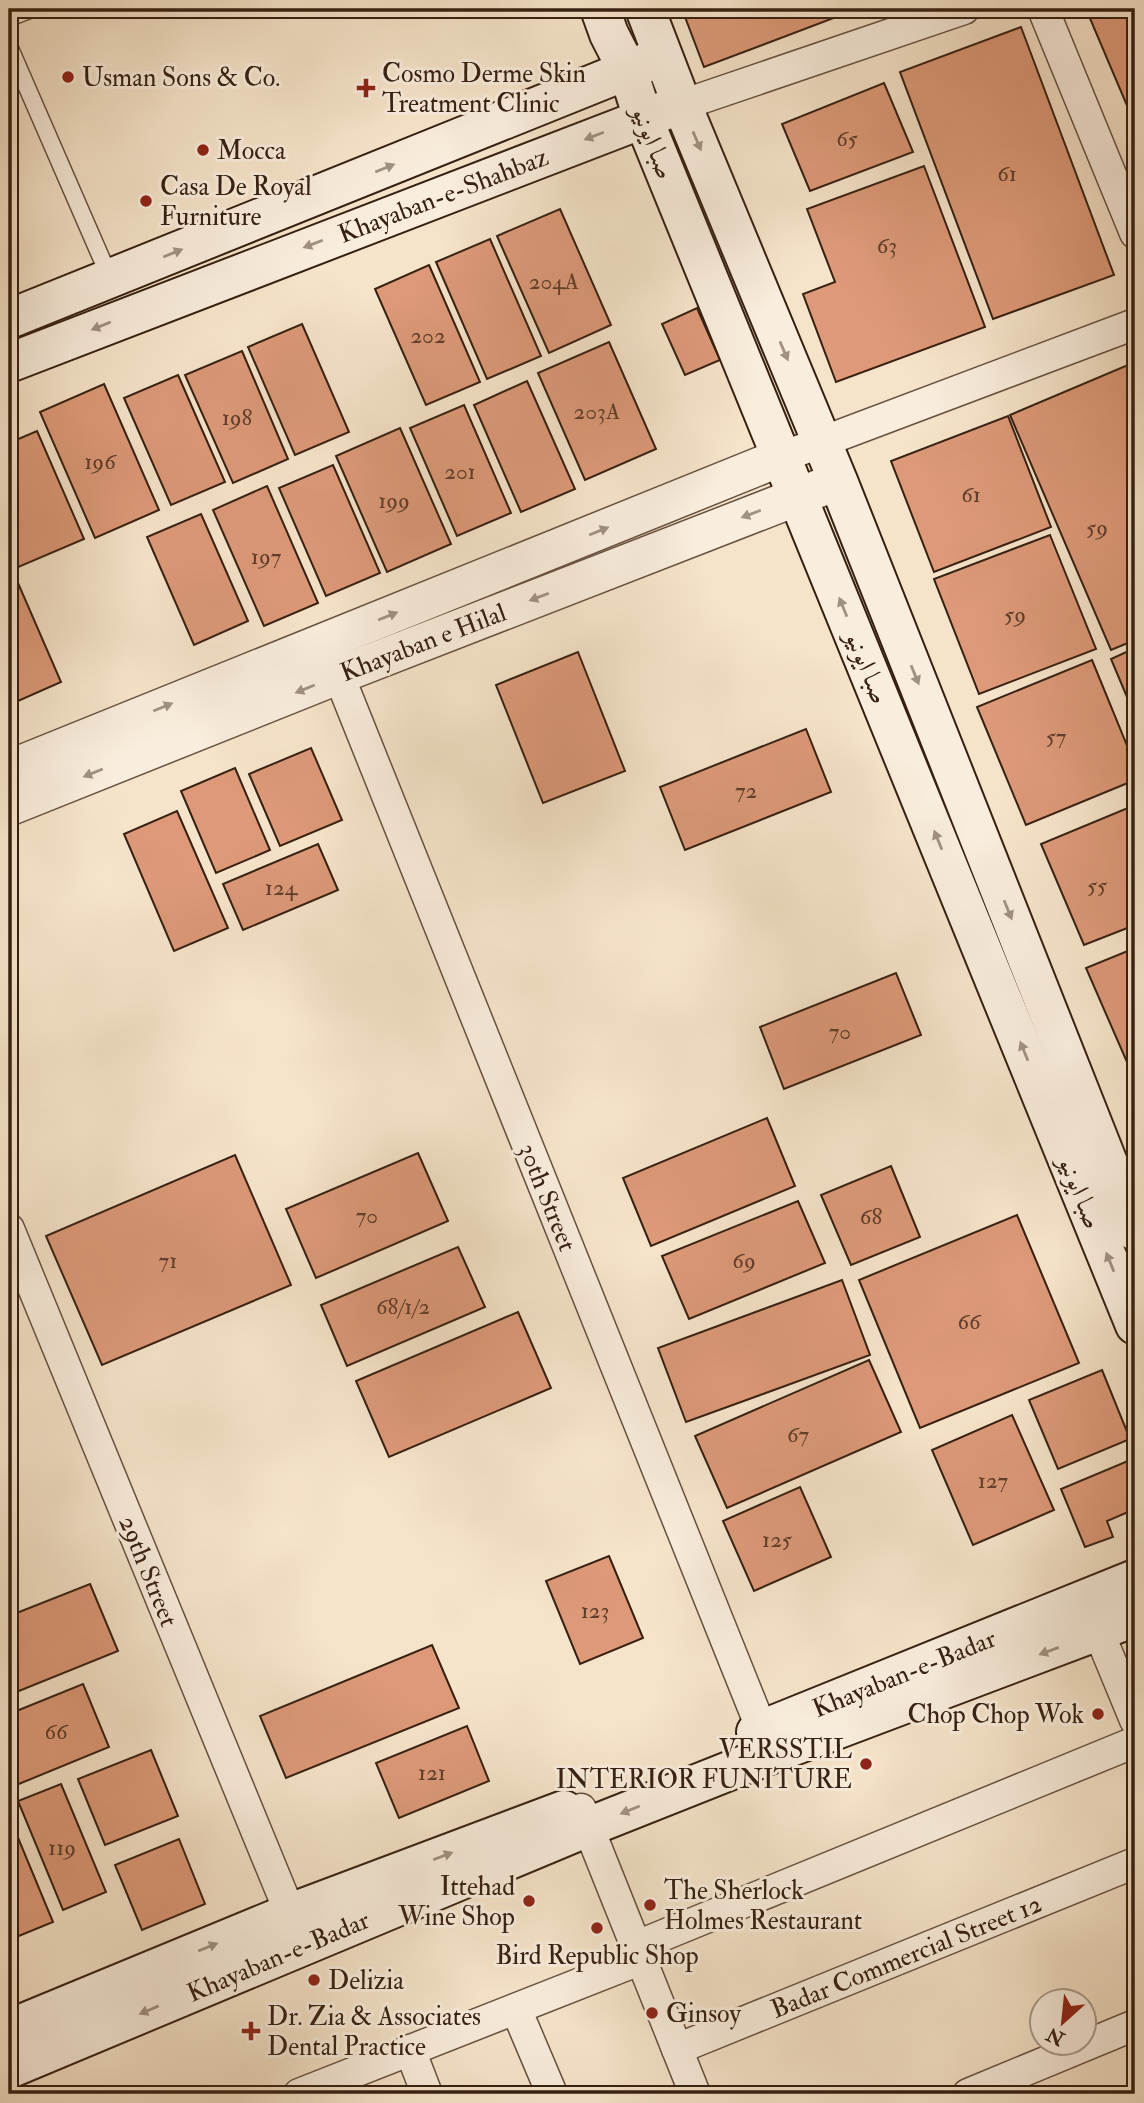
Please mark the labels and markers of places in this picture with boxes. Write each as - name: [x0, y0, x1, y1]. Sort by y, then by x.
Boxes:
- place label: Cosmo Derme Skin Treatment Clinic: [382, 58, 586, 120]
- place label: Usman Sons & Co.: [82, 62, 280, 94]
- marker: Usman Sons & Co.: [60, 69, 76, 85]
- marker: Cosmo Derme Skin Treatment Clinic: [356, 78, 376, 98]
- place label: Mocca: [217, 135, 286, 167]
- marker: Mocca: [195, 142, 211, 158]
- place label: Casa De Royal Furniture: [160, 171, 312, 233]
- marker: Casa De Royal Furniture: [138, 193, 154, 209]
- place label: Chop Chop Wok: [907, 1699, 1085, 1732]
- marker: Chop Chop Wok: [1090, 1706, 1106, 1722]
- place label: VERSSTIL INTERIOR FUNITURE: [556, 1734, 852, 1796]
- marker: VERSSTIL INTERIOR FUNITURE: [858, 1756, 874, 1772]
- place label: Ittehad Wine Shop: [397, 1871, 515, 1934]
- place label: The Sherlock Holmes Restaurant: [664, 1875, 862, 1937]
- marker: Ittehad Wine Shop: [521, 1893, 537, 1909]
- marker: The Sherlock Holmes Restaurant: [642, 1897, 658, 1913]
- marker: Bird Republic Shop: [589, 1920, 605, 1936]
- place label: Bird Republic Shop: [495, 1940, 699, 1973]
- place label: Delizia: [328, 1965, 404, 1997]
- marker: Delizia: [306, 1972, 322, 1988]
- place label: Ginsoy: [666, 1998, 741, 2030]
- place label: Dr. Zia & Associates Dental Practice: [267, 2001, 481, 2063]
- marker: Ginsoy: [644, 2005, 660, 2021]
- marker: Dr. Zia & Associates Dental Practice: [241, 2021, 261, 2041]

